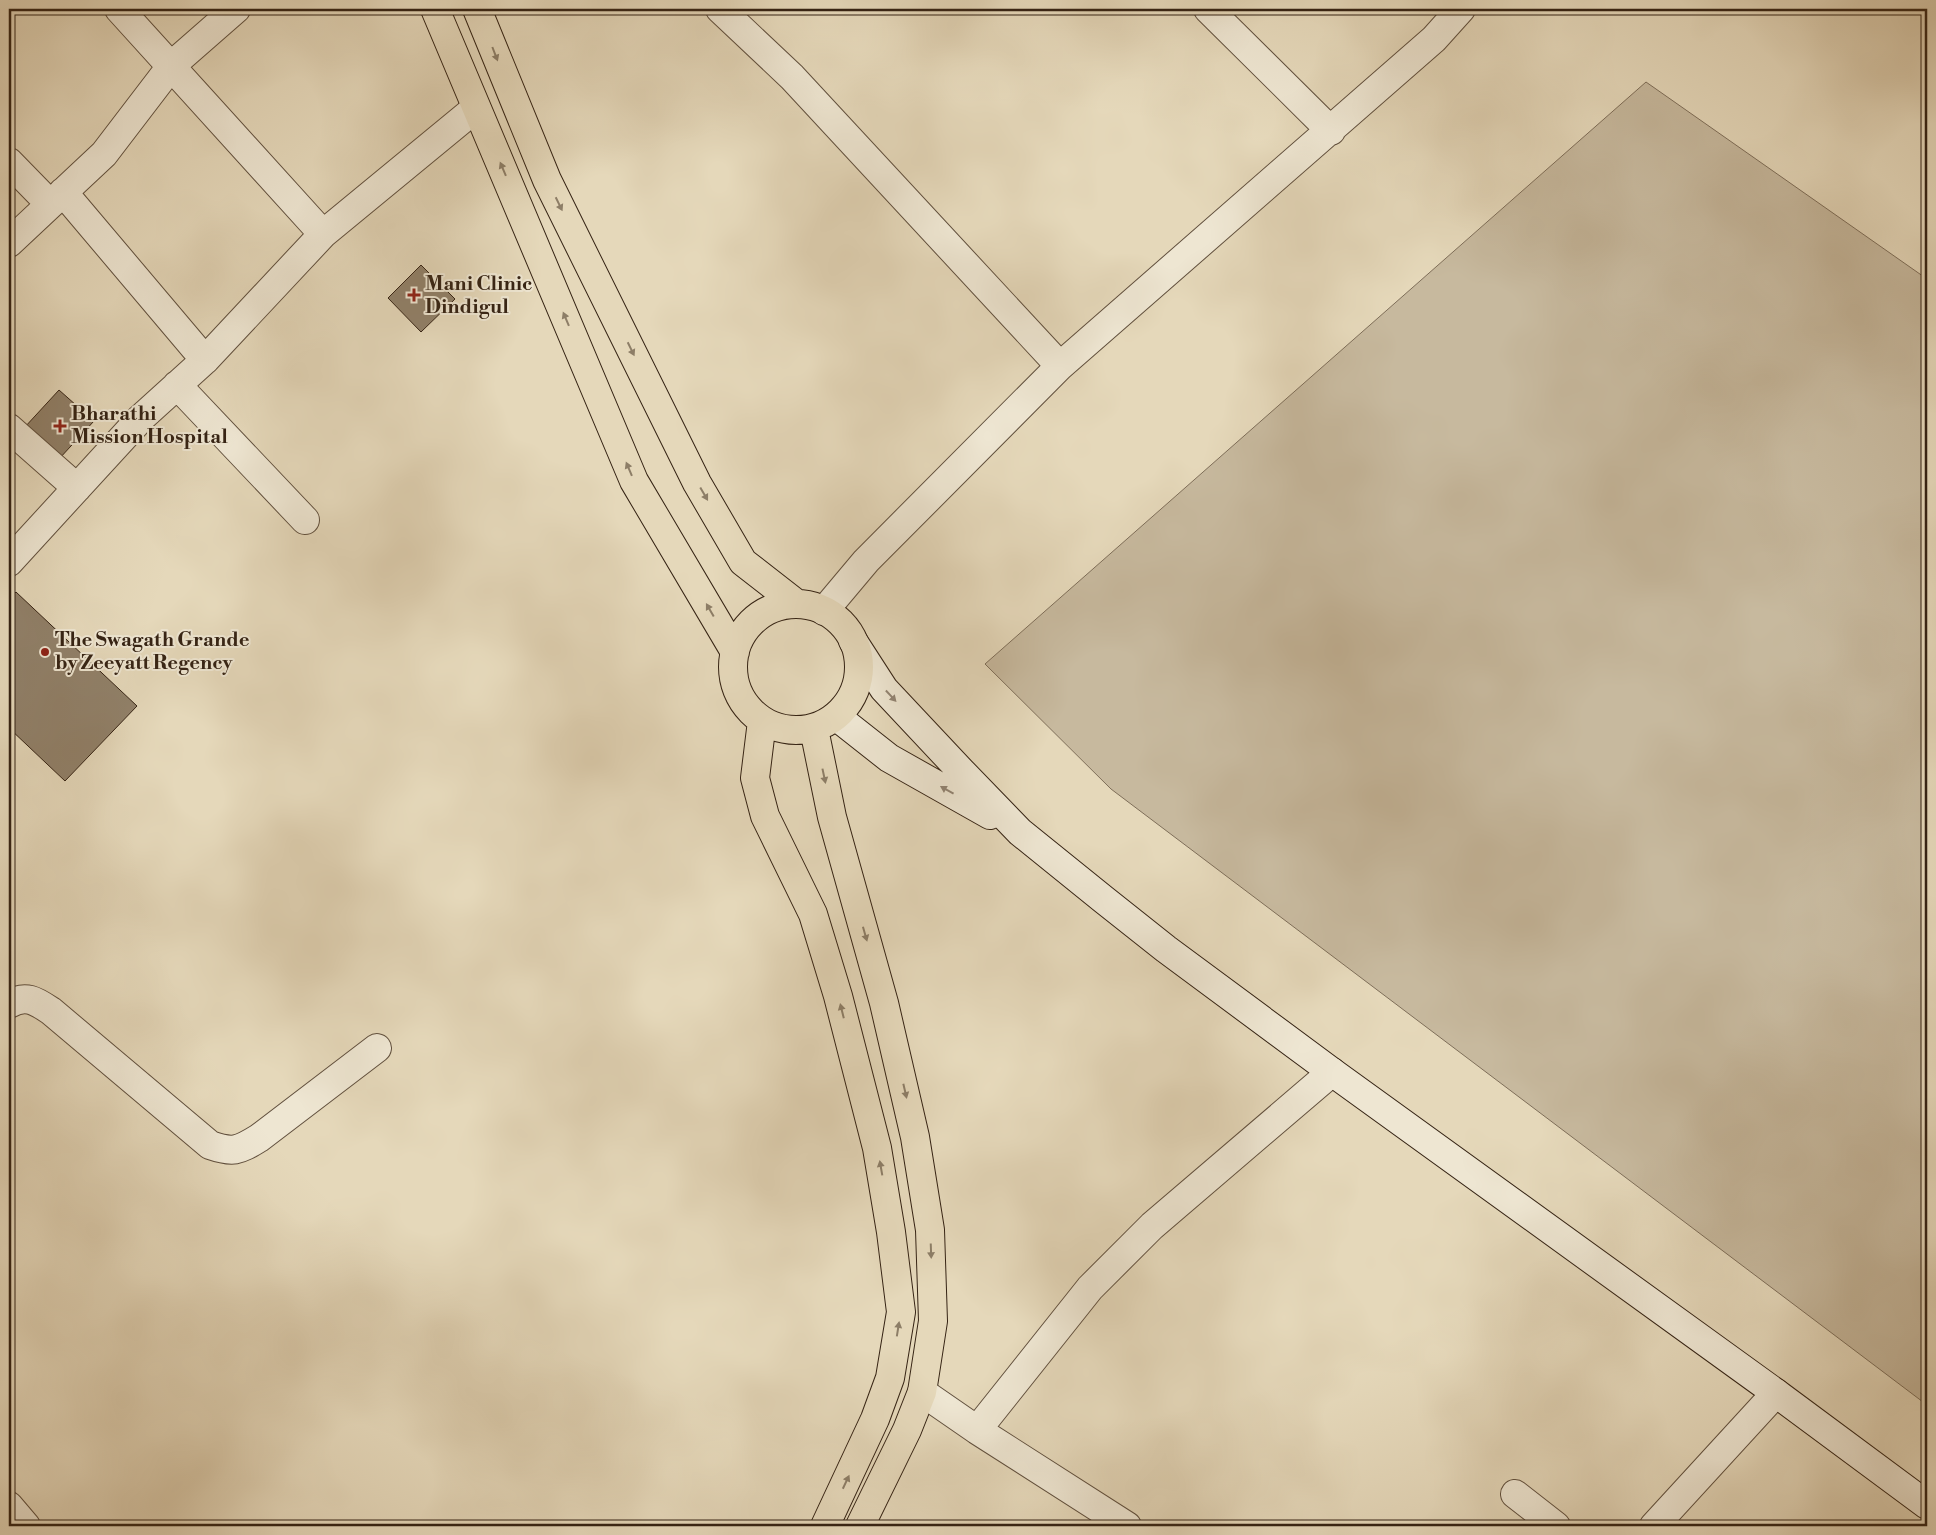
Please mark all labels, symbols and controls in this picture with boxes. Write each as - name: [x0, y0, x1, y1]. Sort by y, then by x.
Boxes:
- one-way arrow: [491, 47, 499, 62]
- one-way arrow: [498, 162, 506, 176]
- one-way arrow: [555, 196, 563, 211]
- place label: Mani Clinic Dindigul: [425, 272, 532, 320]
- marker: Mani Clinic Dindigul: [407, 288, 421, 302]
- one-way arrow: [562, 311, 570, 326]
- one-way arrow: [627, 342, 635, 356]
- place label: Bharathi Mission Hospital: [71, 402, 228, 450]
- marker: Bharathi Mission Hospital: [53, 419, 67, 433]
- one-way arrow: [625, 461, 633, 476]
- one-way arrow: [700, 487, 708, 502]
- one-way arrow: [705, 603, 714, 616]
- place label: The Swagath Grande by Zeeyatt Regency: [55, 628, 250, 676]
- marker: The Swagath Grande by Zeeyatt Regency: [39, 646, 51, 658]
- one-way arrow: [885, 689, 897, 701]
- one-way arrow: [820, 769, 828, 784]
- one-way arrow: [941, 786, 954, 795]
- one-way arrow: [861, 926, 869, 941]
- one-way arrow: [838, 1003, 846, 1018]
- one-way arrow: [901, 1083, 909, 1098]
- one-way arrow: [876, 1160, 884, 1176]
- one-way arrow: [927, 1243, 935, 1259]
- one-way arrow: [894, 1321, 902, 1337]
- one-way arrow: [842, 1475, 850, 1489]

